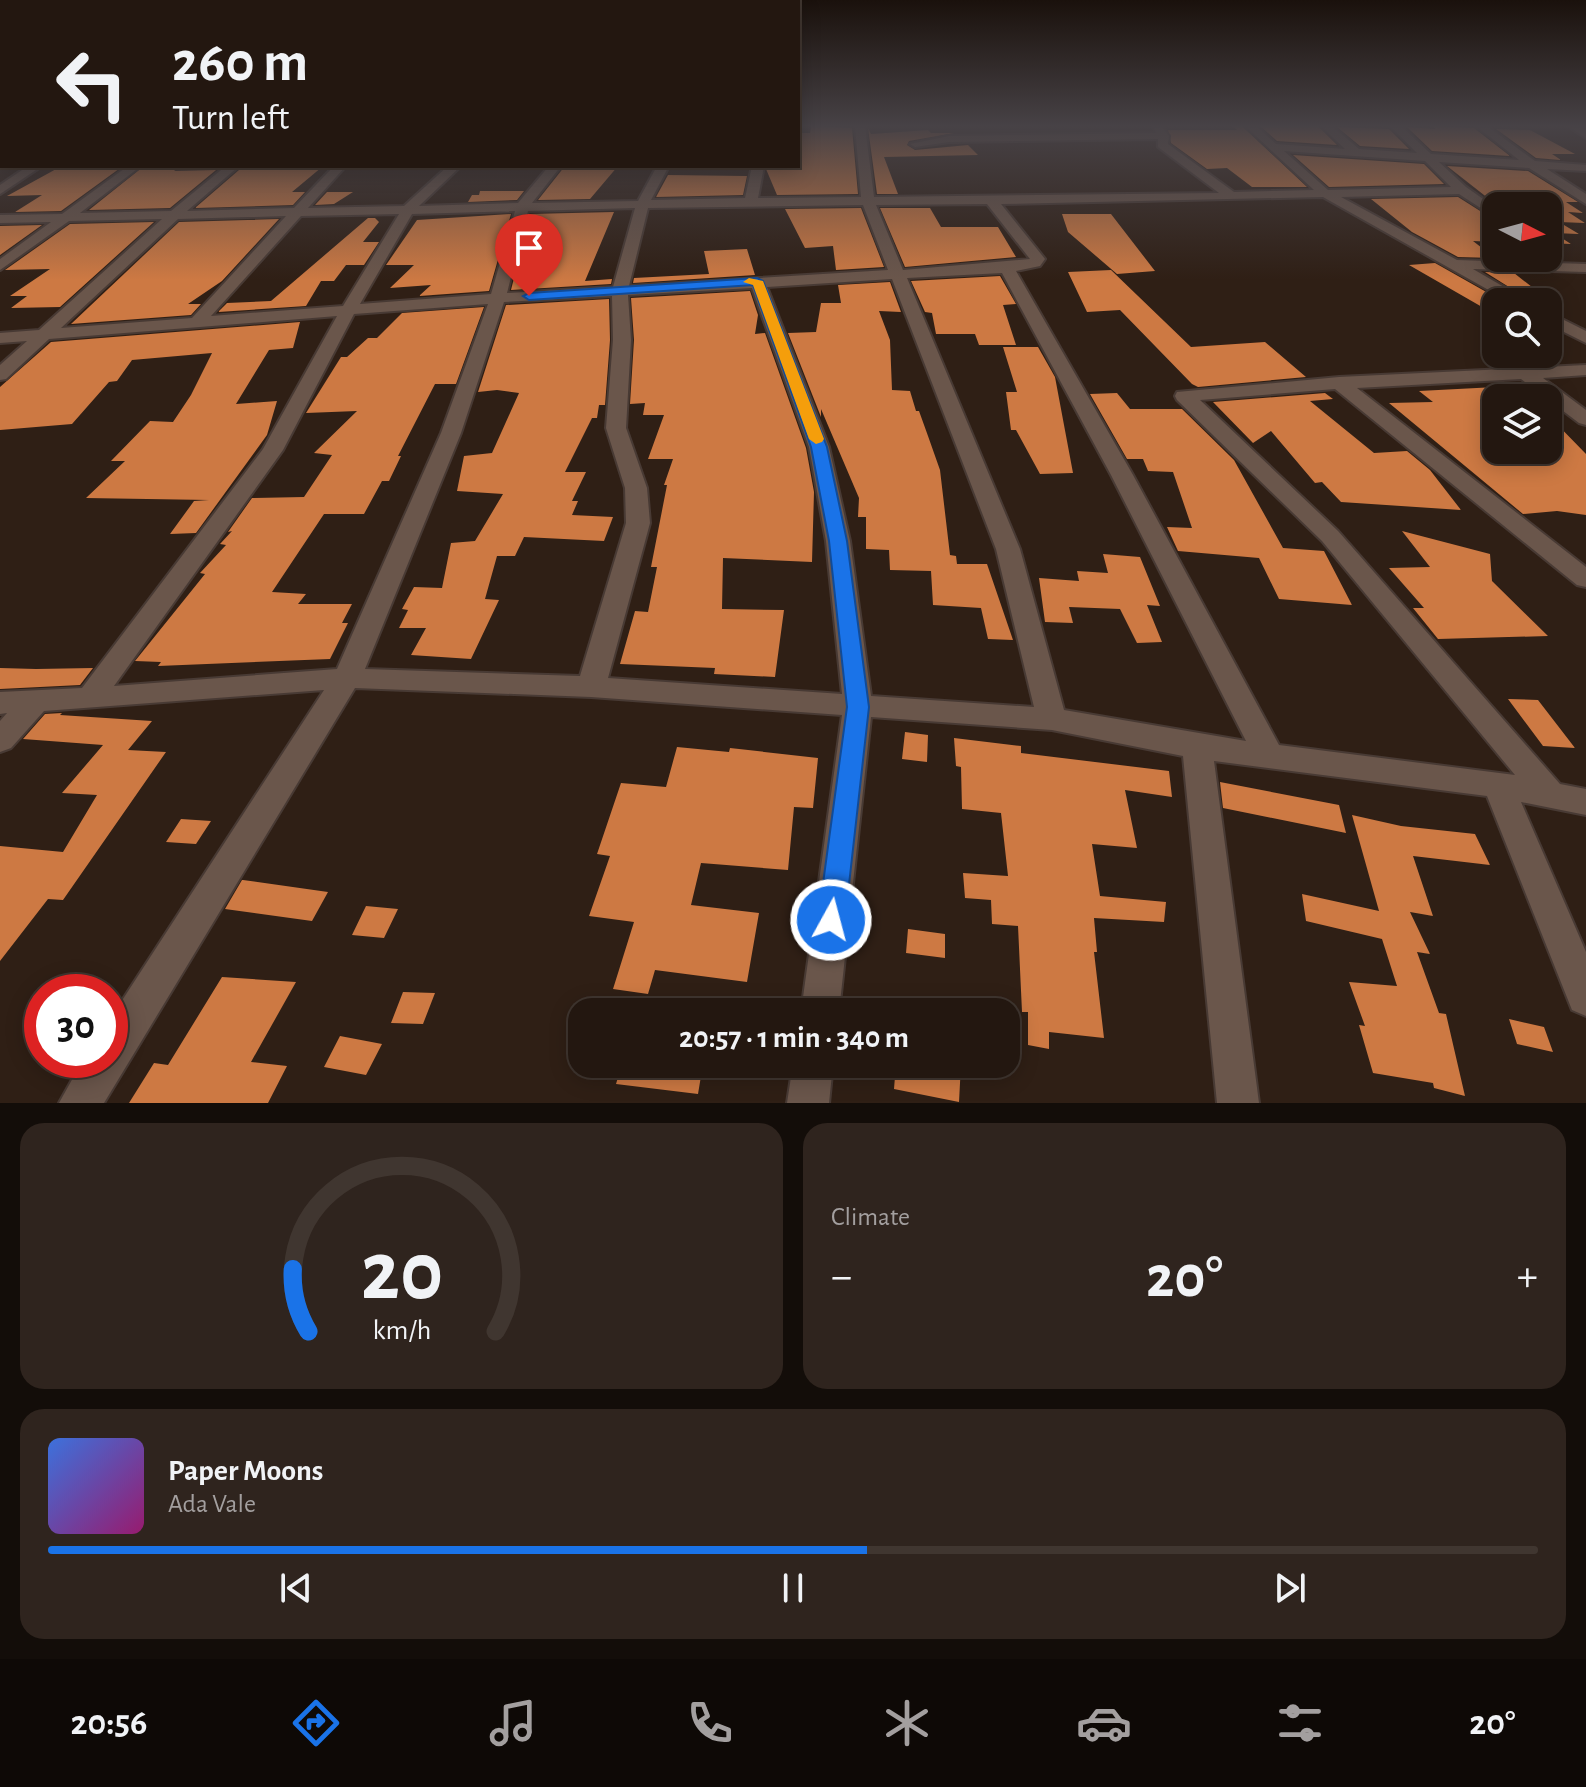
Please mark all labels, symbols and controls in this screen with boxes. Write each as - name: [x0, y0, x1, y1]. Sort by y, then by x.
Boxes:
- icon: left: [40, 32, 144, 136]
- text: 260 m: [172, 35, 308, 91]
- text: Turn left: [172, 100, 289, 136]
- north arrow: [1482, 192, 1562, 272]
- map controls: [1482, 192, 1562, 464]
- pin: [495, 214, 563, 296]
- icon: arrive: [507, 226, 551, 270]
- button: search: [1482, 288, 1562, 368]
- button: layers: [1482, 384, 1562, 464]
- position arrow: [789, 878, 873, 962]
- speed limit sign: 30: [24, 974, 128, 1078]
- text: 20:57 · 1 min · 340 m: [679, 1023, 909, 1053]
- text: Climate: [831, 1204, 910, 1230]
- text: 20: [360, 1231, 443, 1315]
- text: 20°: [1146, 1248, 1223, 1308]
- text: −: [831, 1255, 852, 1299]
- text: +: [1517, 1255, 1538, 1299]
- text: km/h: [372, 1316, 431, 1345]
- text: Paper Moons: [168, 1456, 323, 1486]
- text: Ada Vale: [168, 1491, 256, 1517]
- icon: previous: [274, 1566, 318, 1610]
- icon: pause: [771, 1566, 815, 1610]
- icon: next: [1268, 1566, 1312, 1610]
- icon: directions: [288, 1695, 344, 1751]
- icon: music: [485, 1695, 541, 1751]
- icon: phone: [682, 1695, 738, 1751]
- icon: climate: [879, 1695, 935, 1751]
- icon: car: [1076, 1695, 1132, 1751]
- icon: filters: [1272, 1695, 1328, 1751]
- text: 20:56: [70, 1705, 147, 1741]
- text: 20°: [1469, 1705, 1516, 1741]

